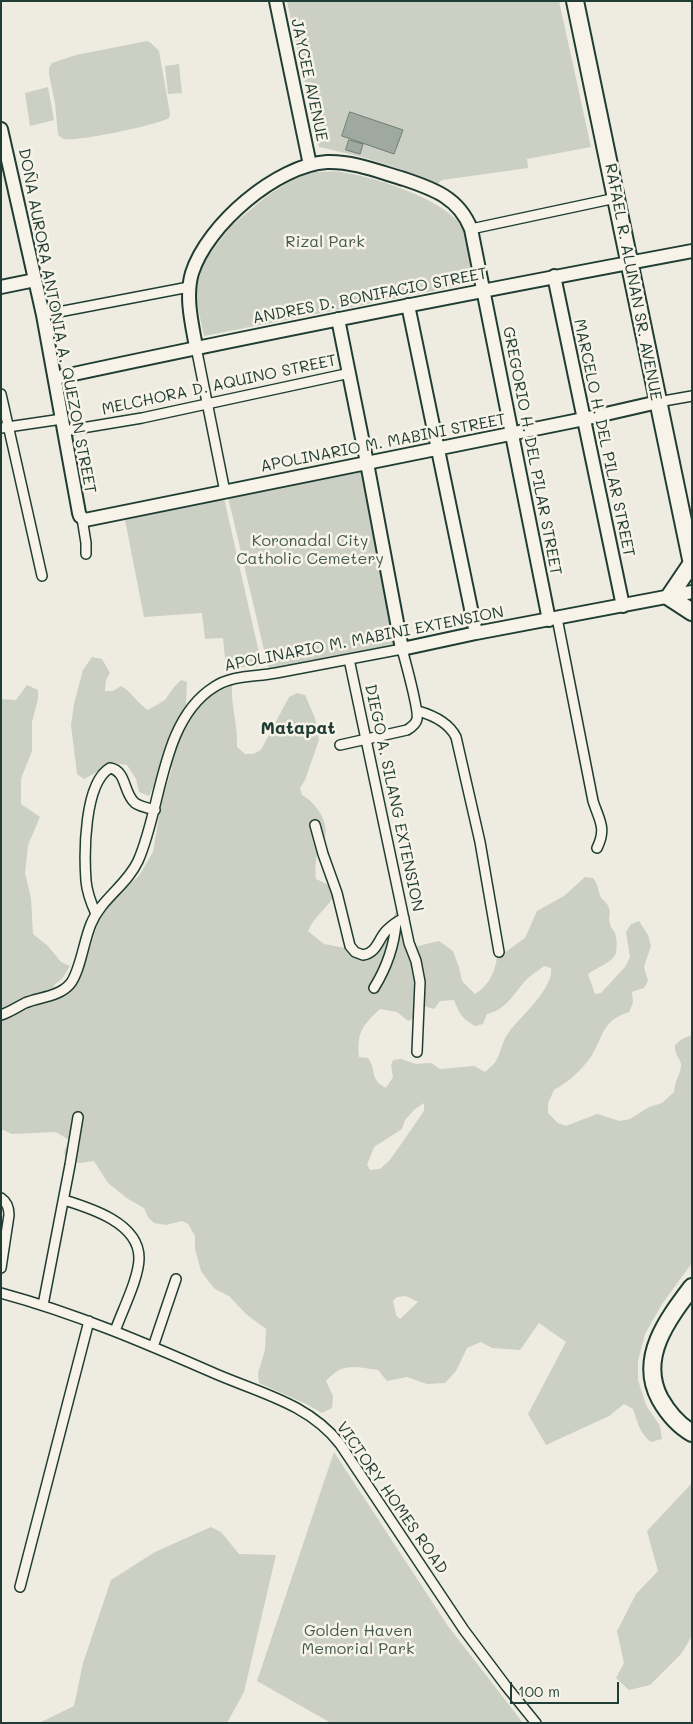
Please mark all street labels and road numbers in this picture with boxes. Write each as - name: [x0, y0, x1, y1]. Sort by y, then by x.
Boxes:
- street label: JAYCEE AVENUE: [287, 17, 331, 143]
- street label: DOÑA AURORA ANTONIA A. QUEZON STREET: [14, 147, 100, 495]
- street label: RAFAEL R. ALUNAN SR. AVENUE: [601, 162, 665, 402]
- street label: ANDRES D. BONIFACIO STREET: [251, 264, 489, 328]
- street label: MARCELO H. DEL PILAR STREET: [569, 317, 639, 559]
- street label: GREGORIO H. DEL PILAR STREET: [498, 325, 566, 577]
- street label: MELCHORA D. AQUINO STREET: [100, 351, 338, 419]
- street label: APOLINARIO M. MABINI STREET: [259, 410, 507, 476]
- street label: APOLINARIO M. MABINI EXTENSION: [223, 602, 505, 676]
- street label: DIEGO A. SILANG EXTENSION: [360, 682, 428, 914]
- street label: VICTORY HOMES ROAD: [332, 1418, 452, 1578]

